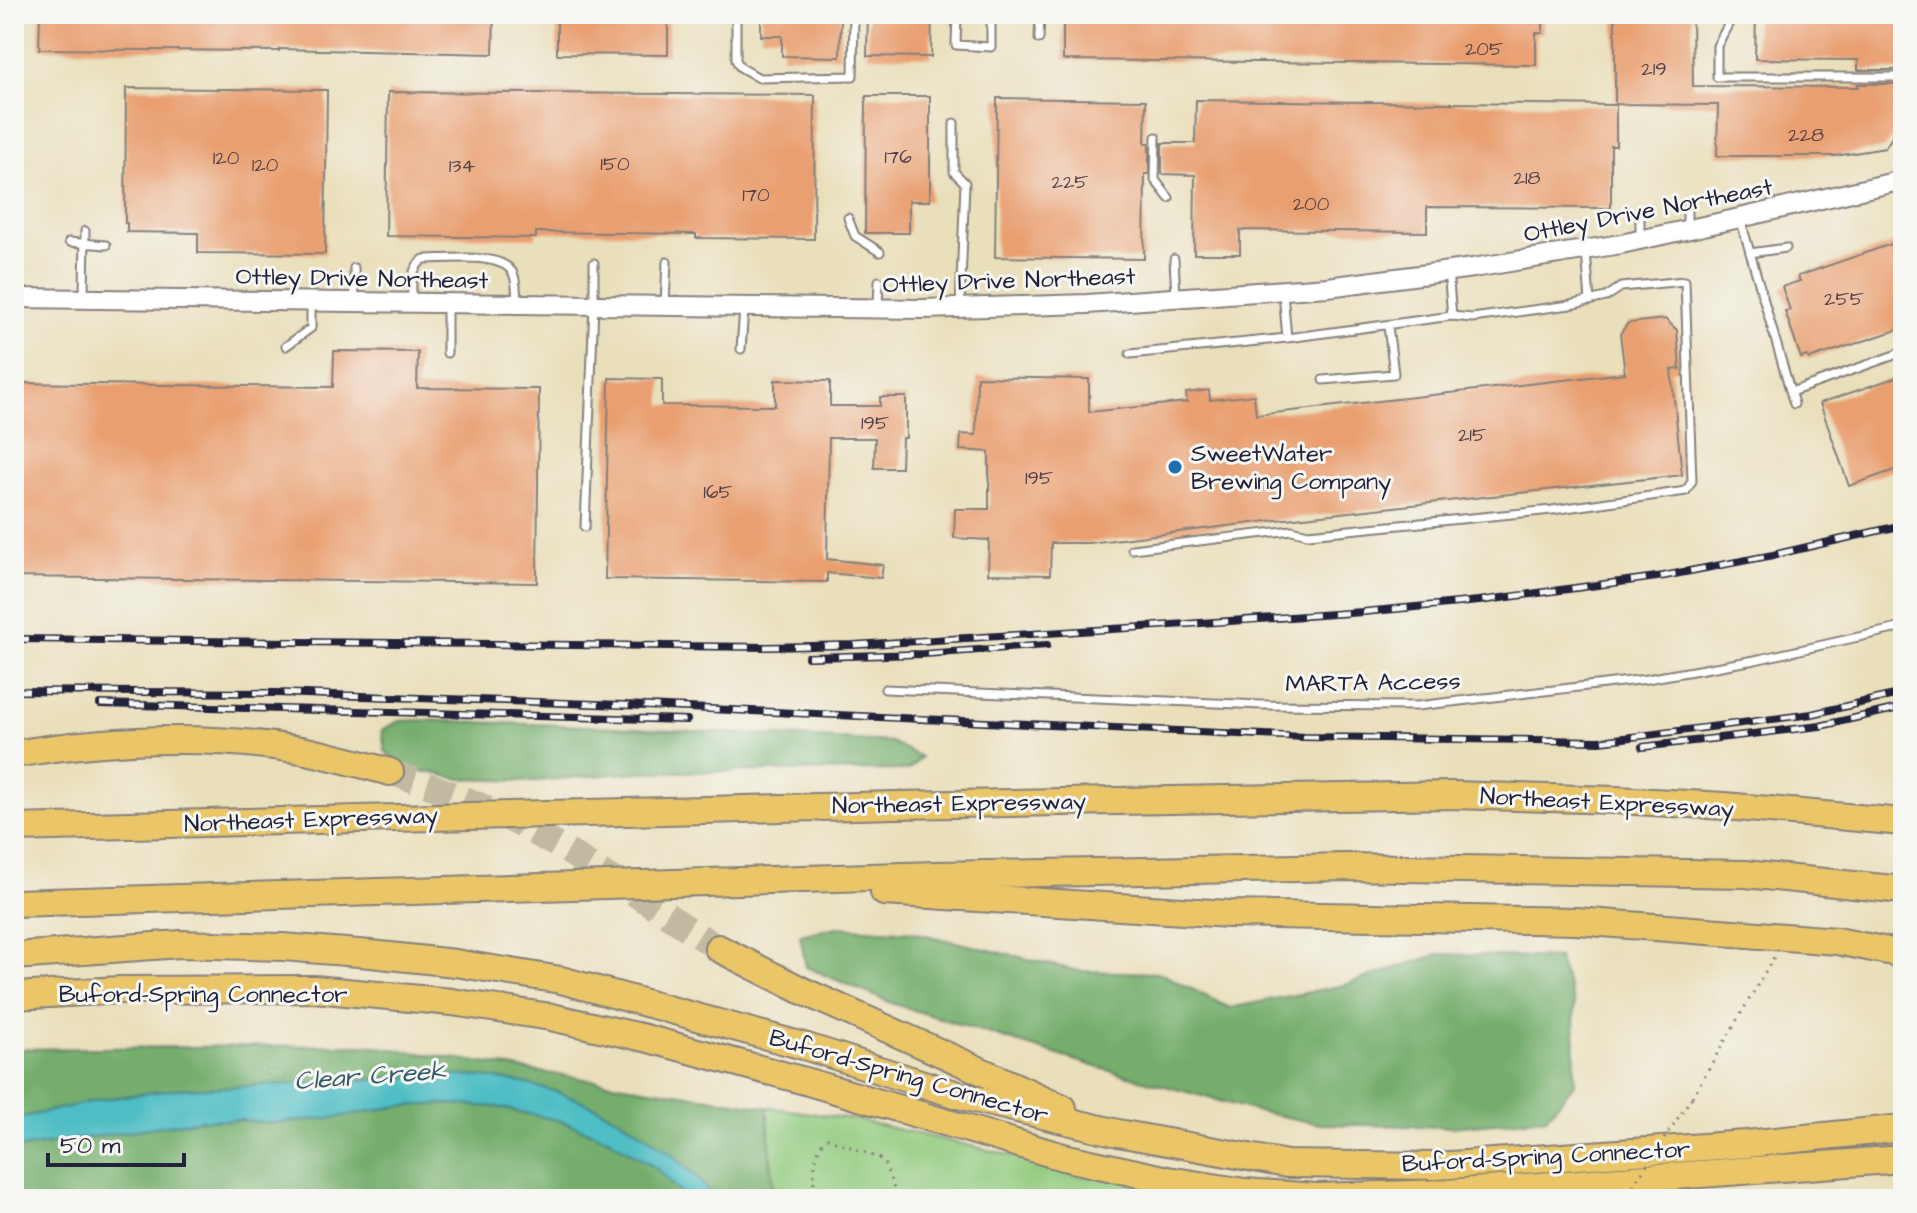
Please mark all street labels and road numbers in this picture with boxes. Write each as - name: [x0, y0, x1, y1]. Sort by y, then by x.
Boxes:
- street label: Ottley Drive Northeast: [1521, 170, 1776, 253]
- street label: Ottley Drive Northeast: [235, 260, 489, 299]
- street label: Ottley Drive Northeast: [882, 260, 1136, 303]
- street label: MARTA Access: [1285, 664, 1461, 702]
- street label: Northeast Expressway: [1479, 779, 1735, 828]
- street label: Northeast Expressway: [832, 785, 1086, 824]
- street label: Northeast Expressway: [184, 799, 439, 842]
- street label: Buford-Spring Connector: [59, 978, 347, 1013]
- street label: Buford-Spring Connector: [765, 1021, 1052, 1134]
- street label: Buford-Spring Connector: [1401, 1132, 1691, 1183]

